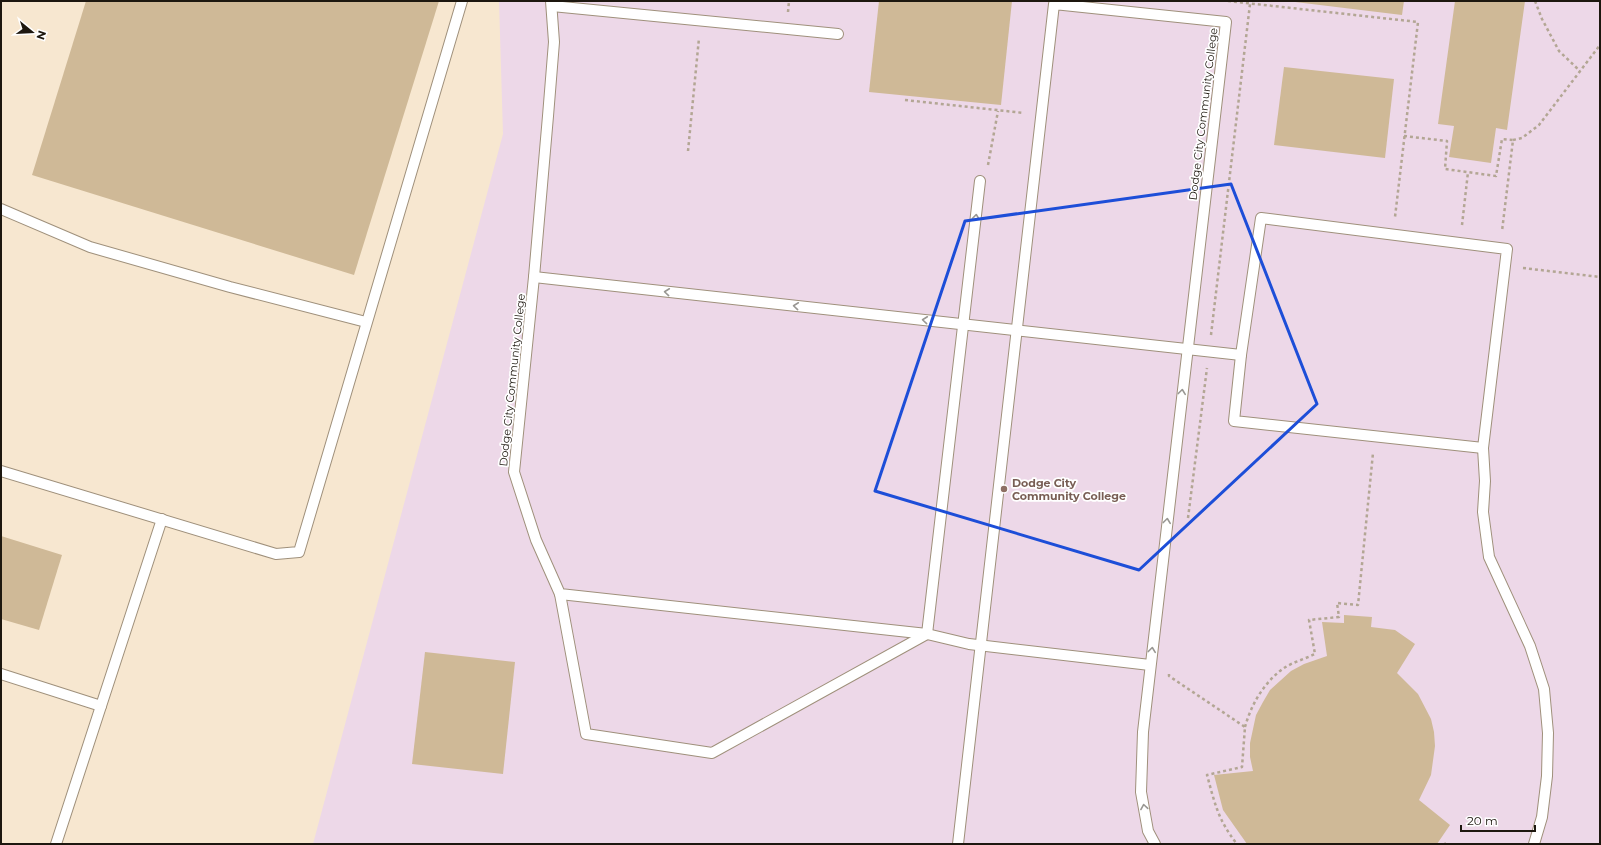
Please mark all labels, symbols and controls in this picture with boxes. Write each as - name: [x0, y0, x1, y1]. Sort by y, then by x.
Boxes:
- north arrow: [12, 12, 52, 52]
- street label: Dodge City Community College: [1185, 27, 1221, 201]
- text: N: [33, 29, 50, 41]
- one-way arrow: [971, 214, 980, 220]
- one-way arrow: [664, 288, 670, 297]
- street label: Dodge City Community College: [496, 293, 528, 467]
- one-way arrow: [793, 302, 799, 311]
- one-way arrow: [922, 316, 928, 325]
- one-way arrow: [1178, 389, 1187, 395]
- place label: Dodge City Community College: [1012, 476, 1126, 503]
- marker: Dodge City Community College: [999, 484, 1009, 494]
- one-way arrow: [1162, 518, 1171, 524]
- one-way arrow: [1147, 647, 1156, 653]
- one-way arrow: [1140, 804, 1149, 810]
- scale bar: [1461, 807, 1535, 833]
- text: 20 m: [1467, 813, 1498, 828]

